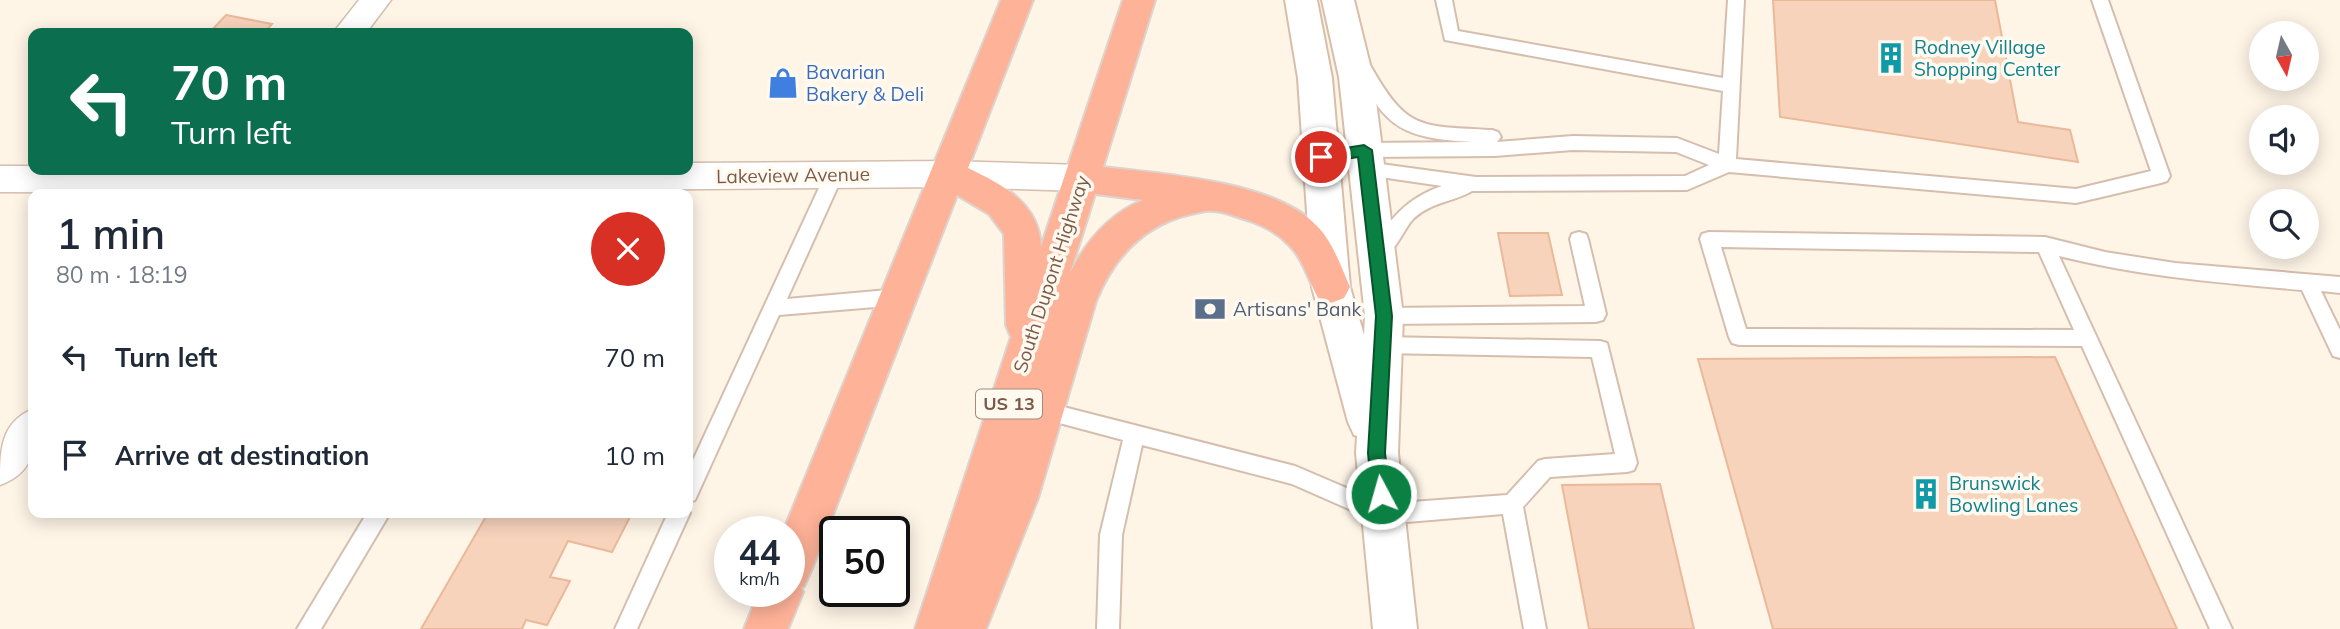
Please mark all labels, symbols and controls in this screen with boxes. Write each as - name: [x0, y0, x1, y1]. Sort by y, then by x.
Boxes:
- north arrow: [2249, 21, 2319, 91]
- map controls: [2249, 21, 2319, 259]
- place label: Rodney Village Shopping Center: [1914, 35, 2060, 81]
- building icon: Rodney Village Shopping Center: [1874, 41, 1908, 75]
- text: 70 m: [171, 51, 287, 112]
- icon: left: [56, 56, 147, 147]
- place label: Bavarian Bakery & Deli: [806, 60, 924, 106]
- shop icon: Bavarian Bakery & Deli: [766, 66, 800, 100]
- button: sound: [2249, 105, 2319, 175]
- text: Turn left: [171, 112, 291, 152]
- pin: [1291, 127, 1351, 187]
- icon: arrive: [1302, 138, 1340, 176]
- street label: Lakeview Avenue: [716, 162, 870, 188]
- street label: South Dupont Highway: [1008, 172, 1094, 376]
- button: search: [2249, 189, 2319, 259]
- text: 1 min: [56, 207, 165, 260]
- button: close: [591, 212, 665, 286]
- text: 80 m · 18:19: [56, 260, 188, 289]
- bank icon: Artisans' Bank: [1193, 292, 1227, 326]
- place label: Artisans' Bank: [1233, 297, 1362, 321]
- icon: left: [56, 338, 94, 376]
- text: Turn left: [115, 341, 217, 374]
- text: 70 m: [604, 341, 665, 374]
- road number: US 13: [976, 390, 1042, 418]
- icon: arrive: [56, 436, 94, 474]
- text: Arrive at destination: [115, 439, 370, 472]
- text: 10 m: [604, 439, 665, 472]
- position arrow: [1344, 457, 1418, 531]
- place label: Brunswick Bowling Lanes: [1949, 471, 2078, 517]
- building icon: Brunswick Bowling Lanes: [1909, 477, 1943, 511]
- speed limit sign: 50: [819, 516, 910, 607]
- text: 44: [738, 530, 781, 574]
- text: km/h: [739, 567, 780, 590]

